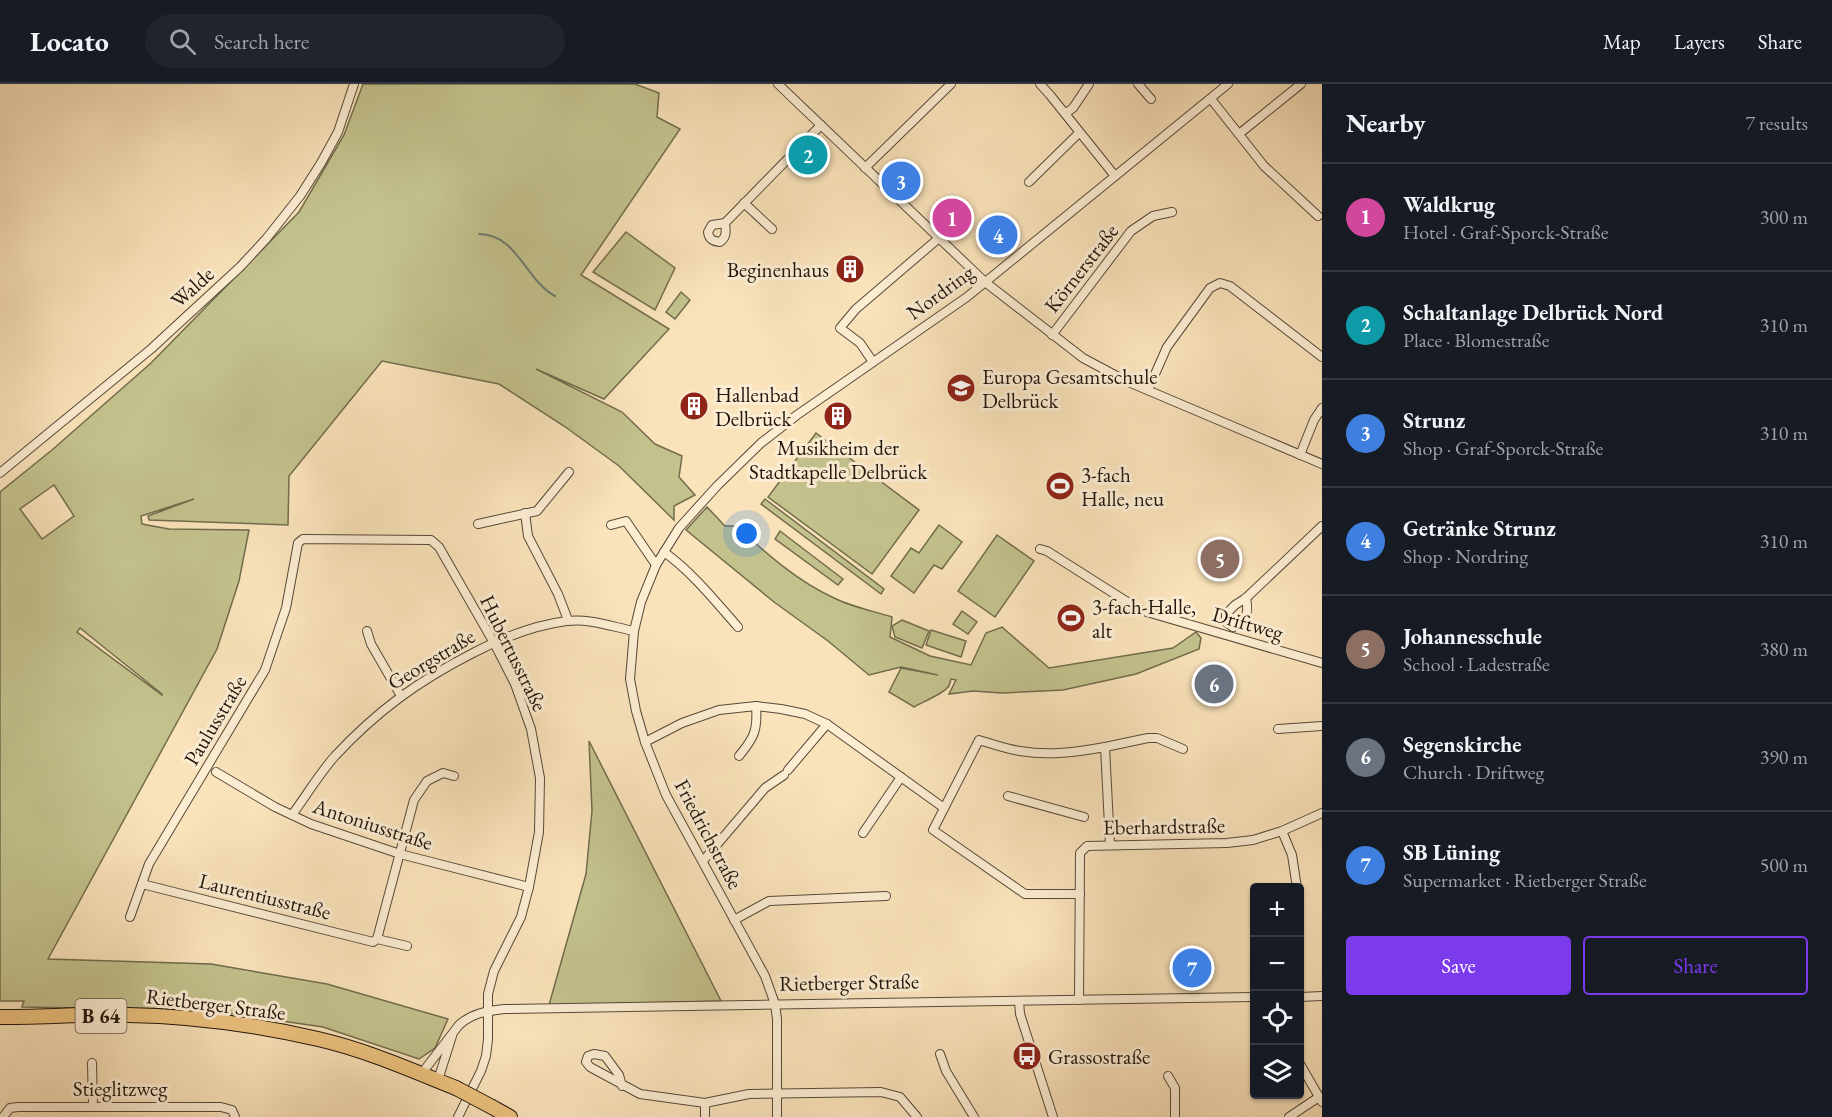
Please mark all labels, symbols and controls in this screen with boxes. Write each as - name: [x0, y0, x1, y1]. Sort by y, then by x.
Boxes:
- search box: [145, 14, 565, 68]
- text: Locato: [30, 23, 109, 59]
- icon: search: [166, 25, 199, 58]
- text: Search here: [214, 27, 309, 56]
- text: Map: [1603, 28, 1641, 55]
- text: Layers: [1674, 28, 1725, 55]
- text: Share: [1758, 28, 1802, 55]
- text: Nearby: [1346, 106, 1426, 140]
- text: 7 results: [1745, 110, 1808, 136]
- pin: 2: [788, 132, 828, 178]
- pin: 3: [882, 158, 920, 204]
- text: Waldkrug: [1403, 190, 1495, 219]
- pin: 1: [932, 196, 972, 240]
- text: 1: [1360, 204, 1371, 230]
- text: 300 m: [1760, 204, 1808, 230]
- pin: 4: [978, 212, 1018, 258]
- street label: Körnerstraße: [1038, 218, 1124, 318]
- text: Hotel · Graf-Sporck-Straße: [1403, 219, 1608, 245]
- building icon: Beginenhaus: [834, 253, 866, 285]
- place label: Beginenhaus: [727, 256, 829, 283]
- street label: Nordring: [901, 258, 980, 326]
- street label: Walde: [165, 260, 219, 314]
- text: Schaltanlage Delbrück Nord: [1403, 298, 1663, 327]
- text: 2: [1360, 312, 1371, 338]
- text: 310 m: [1760, 312, 1808, 338]
- text: Place · Blomestraße: [1403, 327, 1549, 353]
- place label: Europa Gesamtschule Delbrück: [982, 363, 1157, 414]
- school or university icon: Europa Gesamtschule Delbrück: [945, 372, 977, 404]
- place label: Hallenbad Delbrück: [715, 381, 800, 432]
- building icon: Hallenbad Delbrück: [678, 390, 710, 422]
- building icon: Musikheim der Stadtkapelle Delbrück: [822, 400, 854, 432]
- text: Strunz: [1403, 406, 1465, 435]
- text: 3: [1360, 420, 1371, 446]
- text: 310 m: [1760, 420, 1808, 446]
- place label: Musikheim der Stadtkapelle Delbrück: [749, 434, 928, 485]
- text: Shop · Graf-Sporck-Straße: [1403, 435, 1603, 461]
- place label: 3-fach Halle, neu: [1081, 461, 1164, 512]
- sports icon: 3-fach Halle, neu: [1044, 470, 1076, 502]
- text: Getränke Strunz: [1403, 514, 1556, 543]
- your location: [732, 519, 761, 548]
- text: 4: [1360, 528, 1371, 554]
- text: 310 m: [1760, 528, 1808, 554]
- pin: 5: [1200, 536, 1240, 582]
- text: Shop · Nordring: [1403, 543, 1528, 569]
- street label: Hubertusstraße: [474, 590, 554, 716]
- place label: 3-fach-Halle, alt: [1092, 593, 1196, 644]
- street label: Driftweg: [1209, 600, 1287, 646]
- sports icon: 3-fach-Halle, alt: [1055, 602, 1087, 634]
- street label: Georgstraße: [382, 622, 480, 696]
- text: Johannesschule: [1403, 622, 1542, 651]
- text: 5: [1360, 636, 1371, 662]
- text: 380 m: [1760, 636, 1808, 662]
- text: School · Ladestraße: [1403, 651, 1550, 677]
- pin: 6: [1194, 662, 1234, 706]
- street label: Paulusstraße: [178, 670, 252, 770]
- text: Segenskirche: [1403, 730, 1521, 759]
- text: 6: [1360, 744, 1371, 770]
- text: 390 m: [1760, 744, 1808, 770]
- text: Church · Driftweg: [1403, 759, 1544, 785]
- street label: Friedrichstraße: [669, 774, 749, 894]
- street label: Antoniusstraße: [309, 792, 436, 856]
- street label: Eberhardstraße: [1103, 811, 1225, 841]
- text: SB Lüning: [1403, 838, 1500, 867]
- text: 7: [1360, 852, 1371, 878]
- text: 500 m: [1760, 852, 1808, 878]
- street label: Laurentiusstraße: [196, 867, 334, 925]
- text: Supermarket · Rietberger Straße: [1403, 867, 1647, 893]
- map controls: [1250, 883, 1304, 1099]
- button: +: [1250, 883, 1304, 937]
- button: Save: [1346, 936, 1571, 995]
- button: Share: [1583, 936, 1808, 995]
- button: −: [1250, 937, 1304, 991]
- pin: 7: [1172, 946, 1212, 990]
- street label: Rietberger Straße: [779, 967, 919, 997]
- street label: Rietberger Straße: [145, 982, 287, 1026]
- button: locate: [1250, 991, 1304, 1045]
- road number: B 64: [76, 999, 126, 1033]
- bus stop icon: Grassostraße: [1011, 1040, 1043, 1072]
- place label: Grassostraße: [1048, 1043, 1150, 1070]
- button: layers: [1250, 1045, 1304, 1099]
- street label: Stieglitzweg: [73, 1075, 168, 1102]

